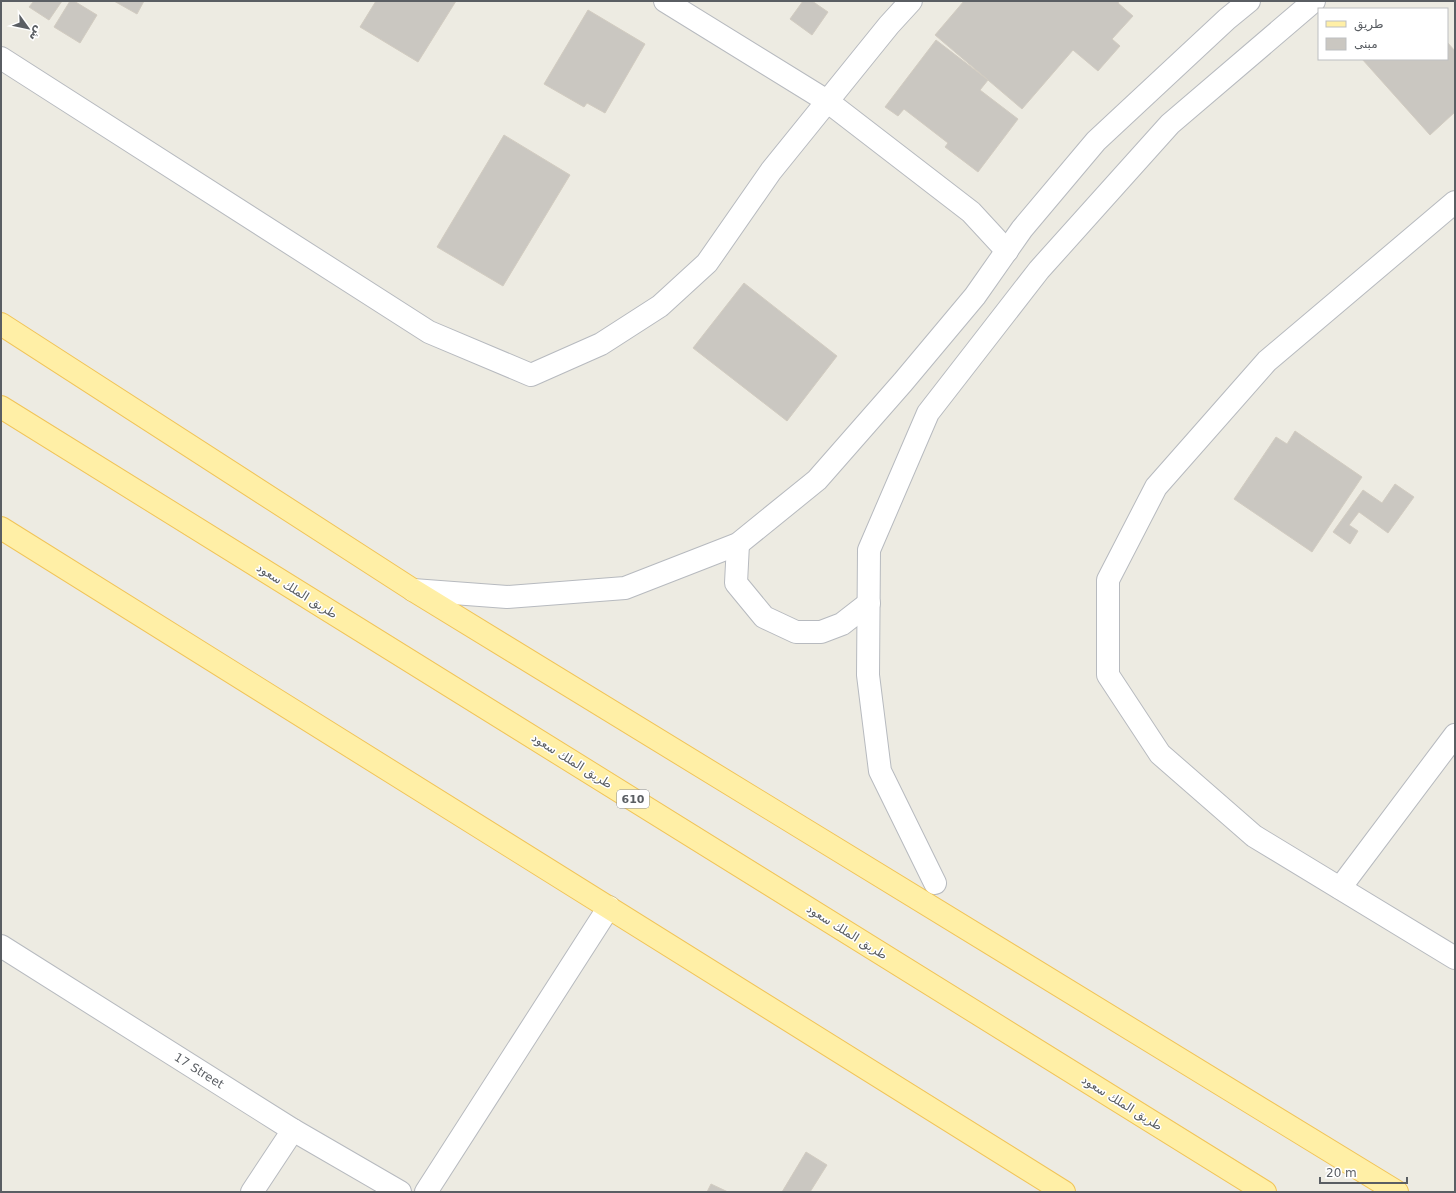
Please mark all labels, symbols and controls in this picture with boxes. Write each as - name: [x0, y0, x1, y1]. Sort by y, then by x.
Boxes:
- north arrow: [8, 8, 48, 48]
- legend: [1318, 8, 1448, 60]
- text: طريق: [1354, 17, 1384, 32]
- text: ش: [26, 23, 46, 43]
- text: مبنى: [1354, 37, 1378, 51]
- street label: طريق الملك سعود: [254, 561, 340, 622]
- street label: طريق الملك سعود: [529, 731, 615, 792]
- road number: 610: [617, 790, 649, 808]
- street label: طريق الملك سعود: [804, 902, 890, 963]
- street label: 17 Street: [172, 1050, 226, 1092]
- street label: طريق الملك سعود: [1079, 1073, 1165, 1134]
- scale bar: [1320, 1159, 1407, 1185]
- text: 20 m: [1326, 1166, 1357, 1180]

